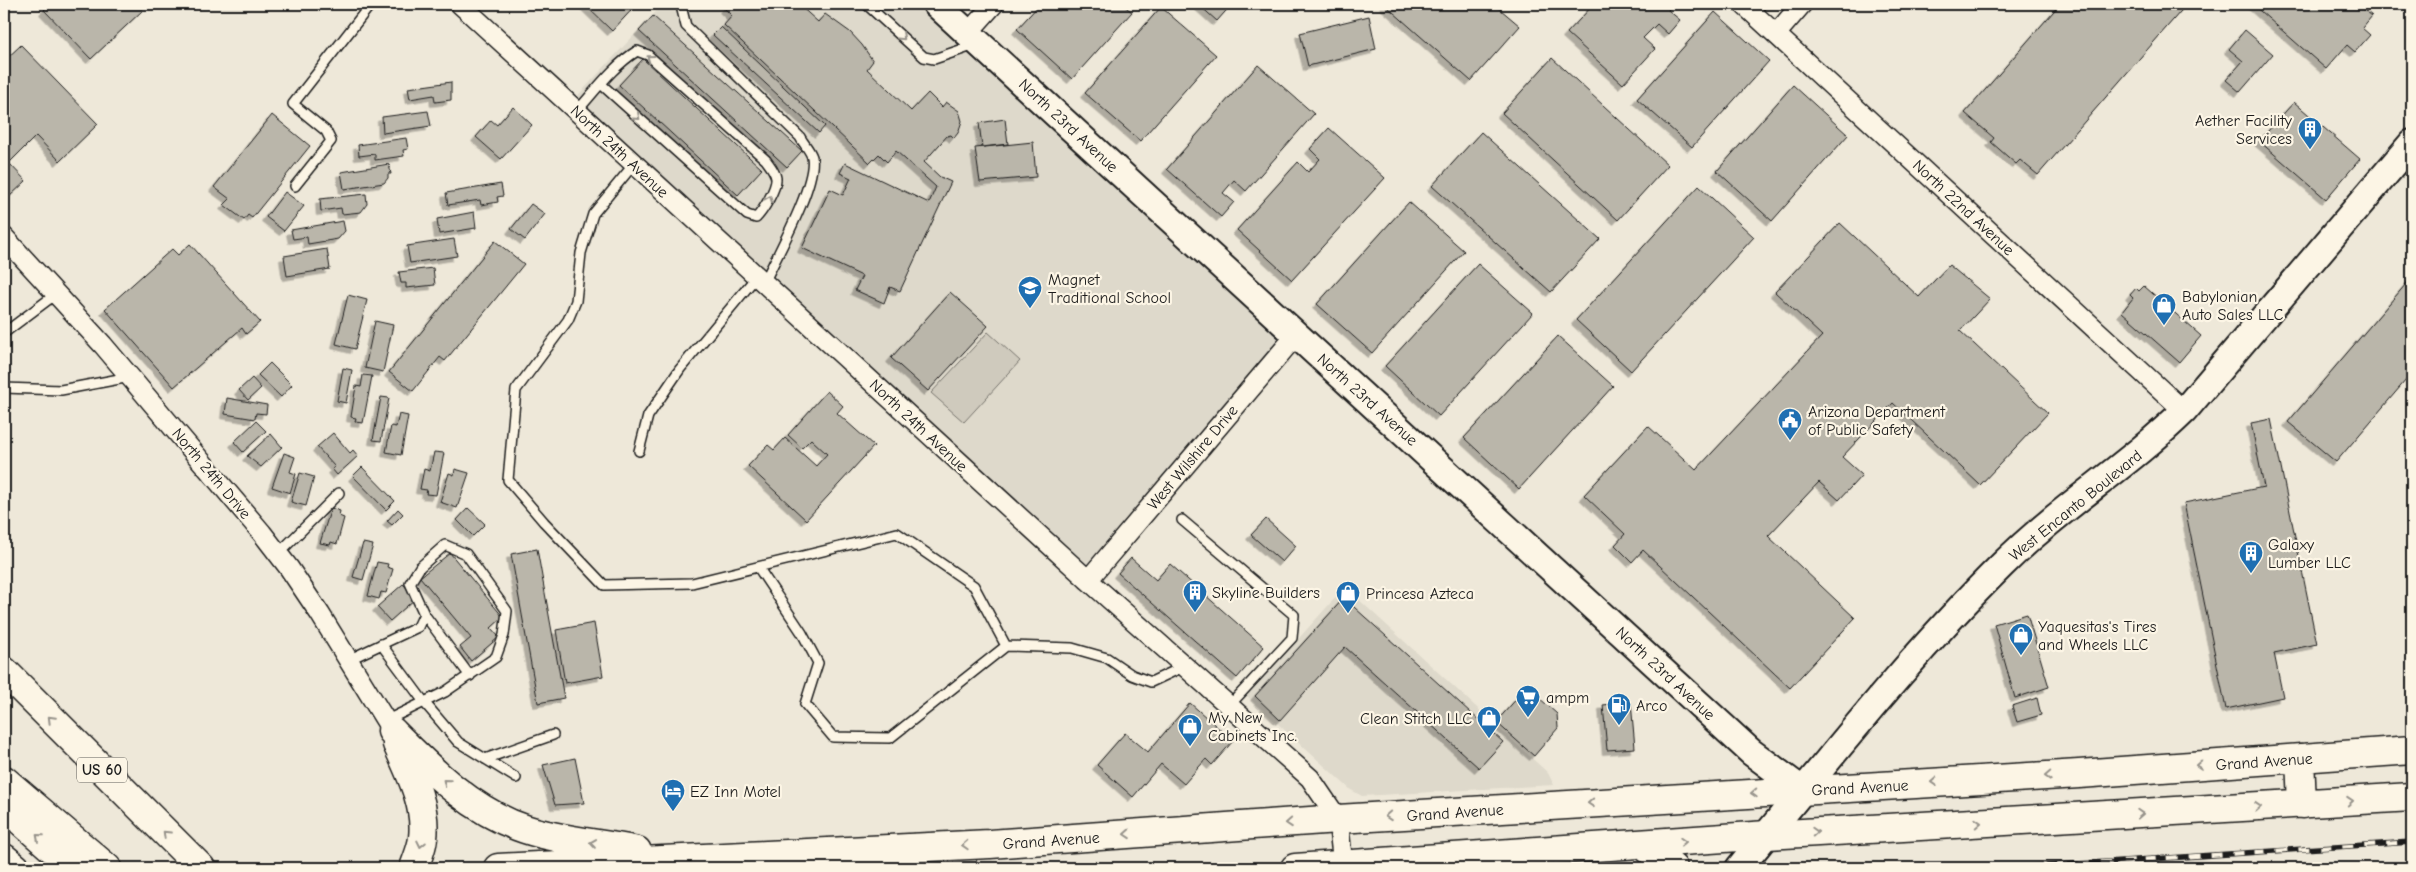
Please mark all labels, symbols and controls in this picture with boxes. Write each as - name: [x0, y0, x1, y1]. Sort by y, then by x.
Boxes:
- one-way arrow: [896, 31, 905, 40]
- one-way arrow: [646, 55, 656, 64]
- street label: North 23rd Avenue: [1015, 75, 1122, 176]
- street label: North 24th Avenue: [567, 102, 672, 202]
- one-way arrow: [632, 111, 641, 120]
- place label: Aether Facility Services: [2195, 112, 2293, 148]
- building icon: Aether Facility Services: [2297, 116, 2323, 150]
- street label: North 22nd Avenue: [1909, 156, 2018, 259]
- one-way arrow: [762, 195, 773, 204]
- place label: Magnet Traditional School: [1048, 271, 1171, 307]
- school or university icon: Magnet Traditional School: [1017, 275, 1043, 309]
- place label: Babylonian Auto Sales LLC: [2182, 288, 2284, 324]
- shop icon: Babylonian Auto Sales LLC: [2151, 292, 2177, 326]
- street label: North 23rd Avenue: [1313, 350, 1421, 450]
- street label: North 24th Avenue: [866, 376, 971, 476]
- street label: West Wilshire Drive: [1144, 402, 1242, 514]
- place label: Arizona Department of Public Safety: [1808, 403, 1946, 439]
- public building icon: Arizona Department of Public Safety: [1777, 407, 1803, 441]
- street label: North 24th Drive: [168, 425, 254, 523]
- street label: West Encanto Boulevard: [2006, 447, 2146, 565]
- place label: Galaxy Lumber LLC: [2268, 536, 2351, 572]
- building icon: Galaxy Lumber LLC: [2238, 540, 2264, 574]
- building icon: Skyline Builders: [1182, 579, 1208, 613]
- shop icon: Princesa Azteca: [1335, 580, 1361, 614]
- place label: Skyline Builders: [1212, 584, 1320, 602]
- place label: Princesa Azteca: [1366, 585, 1474, 603]
- place label: Yaquesitas's Tires and Wheels LLC: [2038, 618, 2157, 654]
- shop icon: Yaquesitas's Tires and Wheels LLC: [2008, 622, 2034, 656]
- street label: North 23rd Avenue: [1612, 623, 1719, 724]
- supermarket icon: ampm: [1515, 684, 1541, 718]
- place label: ampm: [1546, 689, 1589, 707]
- fuel station icon: Arco: [1606, 692, 1632, 726]
- place label: Arco: [1636, 697, 1667, 715]
- shop icon: Clean Stitch LLC: [1476, 705, 1502, 739]
- place label: My New Cabinets Inc.: [1208, 709, 1297, 745]
- place label: Clean Stitch LLC: [1360, 710, 1472, 728]
- shop icon: My New Cabinets Inc.: [1177, 713, 1203, 747]
- one-way arrow: [48, 716, 57, 725]
- street label: Grand Avenue: [2215, 750, 2313, 774]
- road number: US 60: [77, 758, 127, 782]
- one-way arrow: [2194, 760, 2202, 771]
- one-way arrow: [2044, 770, 2052, 781]
- street label: Grand Avenue: [1811, 776, 1909, 800]
- one-way arrow: [1929, 777, 1937, 788]
- hotel icon: EZ Inn Motel: [660, 778, 686, 812]
- one-way arrow: [442, 779, 451, 788]
- place label: EZ Inn Motel: [690, 783, 781, 801]
- one-way arrow: [1749, 787, 1757, 798]
- one-way arrow: [2347, 796, 2355, 807]
- one-way arrow: [1587, 797, 1595, 808]
- street label: Grand Avenue: [1406, 801, 1504, 825]
- one-way arrow: [2254, 802, 2262, 813]
- one-way arrow: [2136, 809, 2144, 820]
- one-way arrow: [1383, 810, 1391, 821]
- one-way arrow: [1285, 817, 1293, 828]
- one-way arrow: [1974, 818, 1982, 829]
- one-way arrow: [1812, 827, 1820, 838]
- street label: Grand Avenue: [1002, 829, 1100, 853]
- one-way arrow: [1123, 829, 1131, 840]
- one-way arrow: [162, 831, 171, 840]
- one-way arrow: [36, 834, 45, 843]
- one-way arrow: [1679, 836, 1687, 847]
- one-way arrow: [589, 838, 598, 848]
- one-way arrow: [416, 839, 427, 848]
- one-way arrow: [961, 840, 969, 851]

